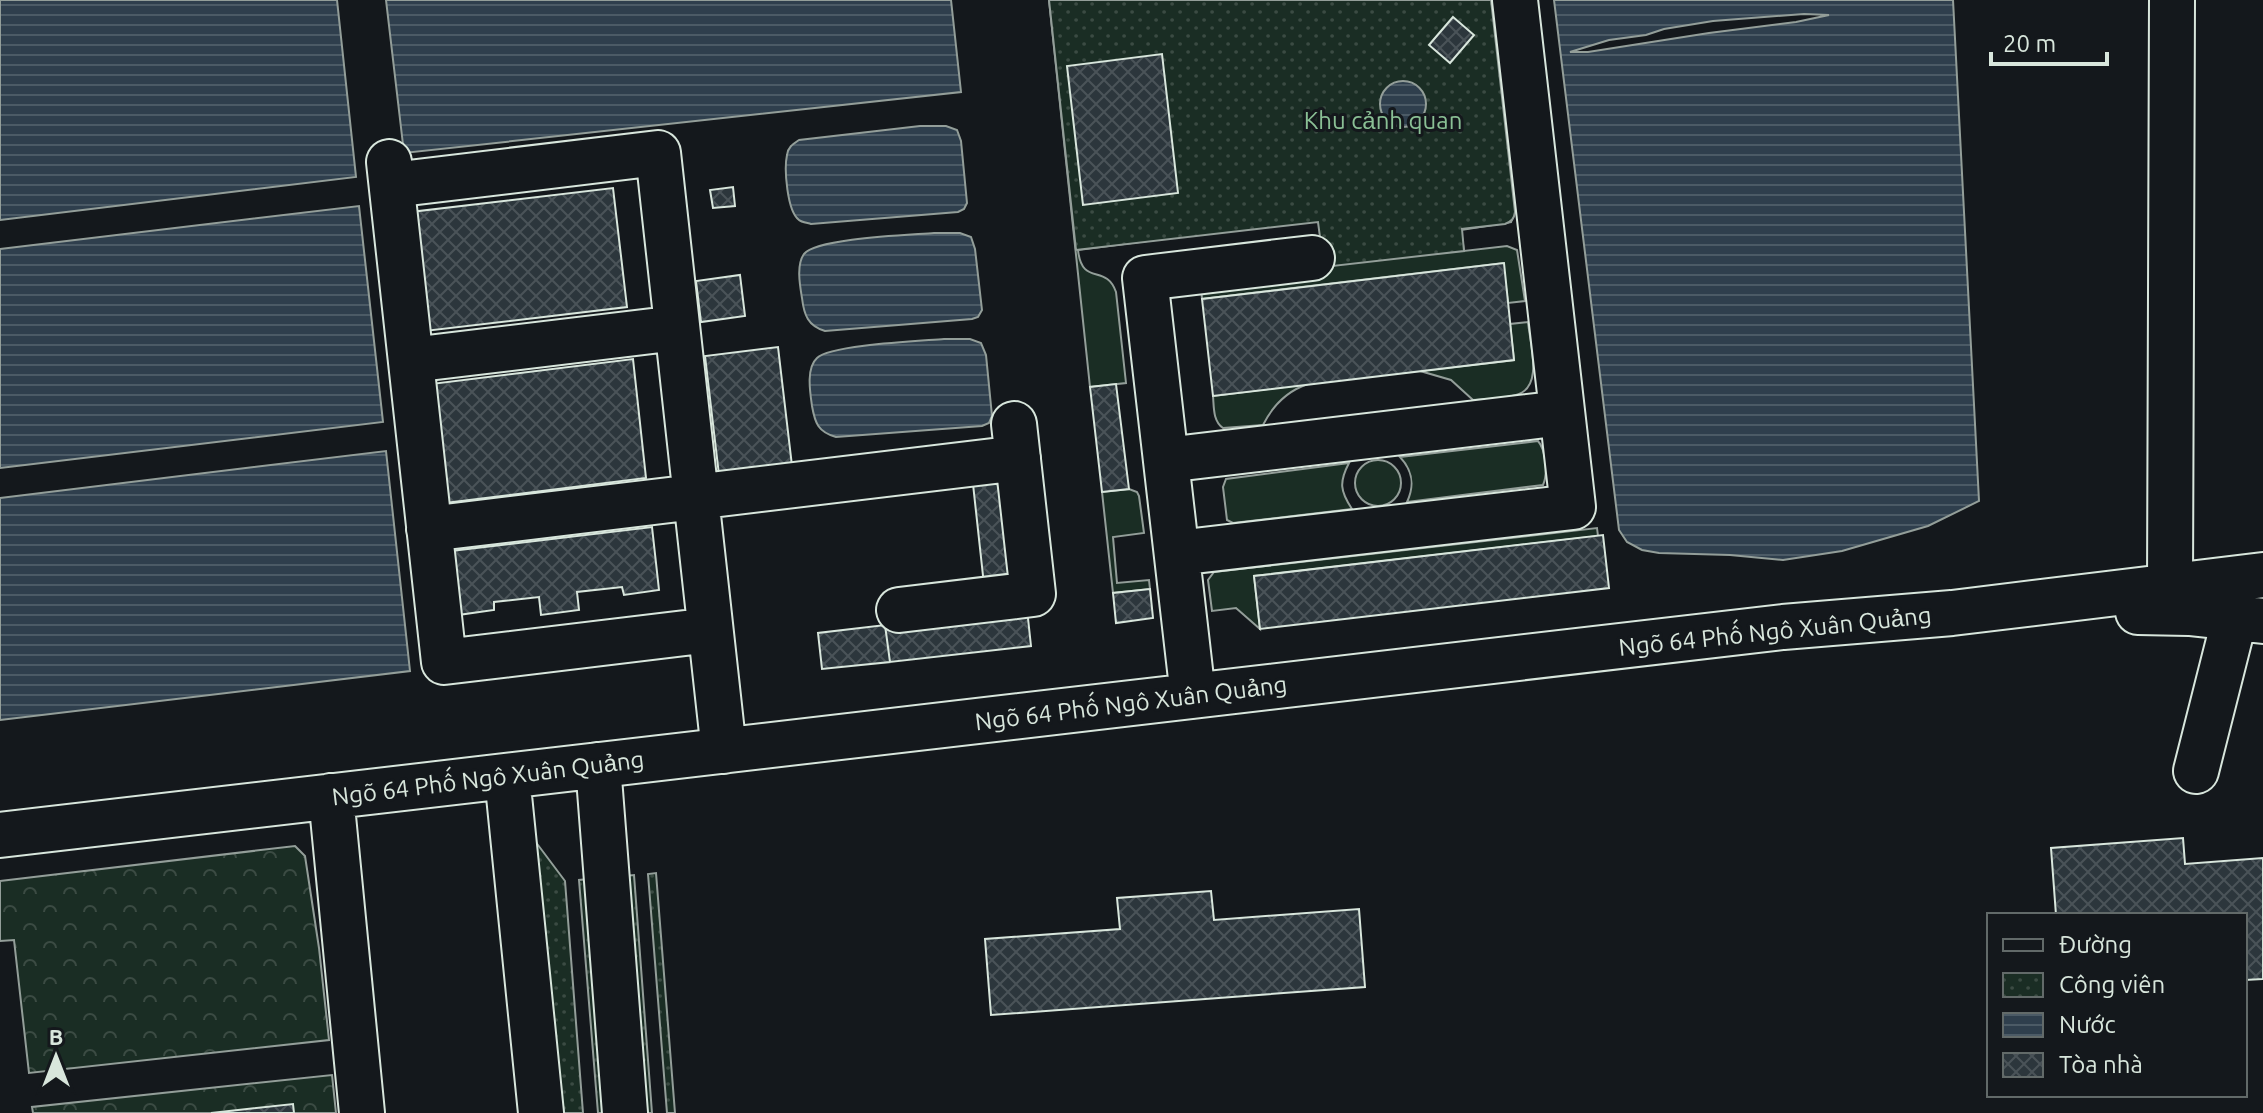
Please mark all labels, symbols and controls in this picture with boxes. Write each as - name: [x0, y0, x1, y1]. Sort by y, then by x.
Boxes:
- scale bar: [1991, 16, 2107, 66]
- text: 20 m: [2003, 30, 2056, 57]
- park label: Khu cảnh quan: [1304, 107, 1462, 134]
- street label: Ngõ 64 Phố Ngô Xuân Quảng: [1617, 597, 1933, 661]
- street label: Ngõ 64 Phố Ngô Xuân Quảng: [973, 667, 1289, 736]
- street label: Ngõ 64 Phố Ngô Xuân Quảng: [330, 742, 646, 811]
- legend: [1987, 913, 2247, 1097]
- text: Đường: [2059, 931, 2132, 958]
- text: Công viên: [2059, 971, 2165, 998]
- text: Nước: [2059, 1011, 2116, 1038]
- north arrow: [16, 1017, 96, 1097]
- text: B: [49, 1024, 63, 1049]
- text: Tòa nhà: [2059, 1051, 2143, 1078]

